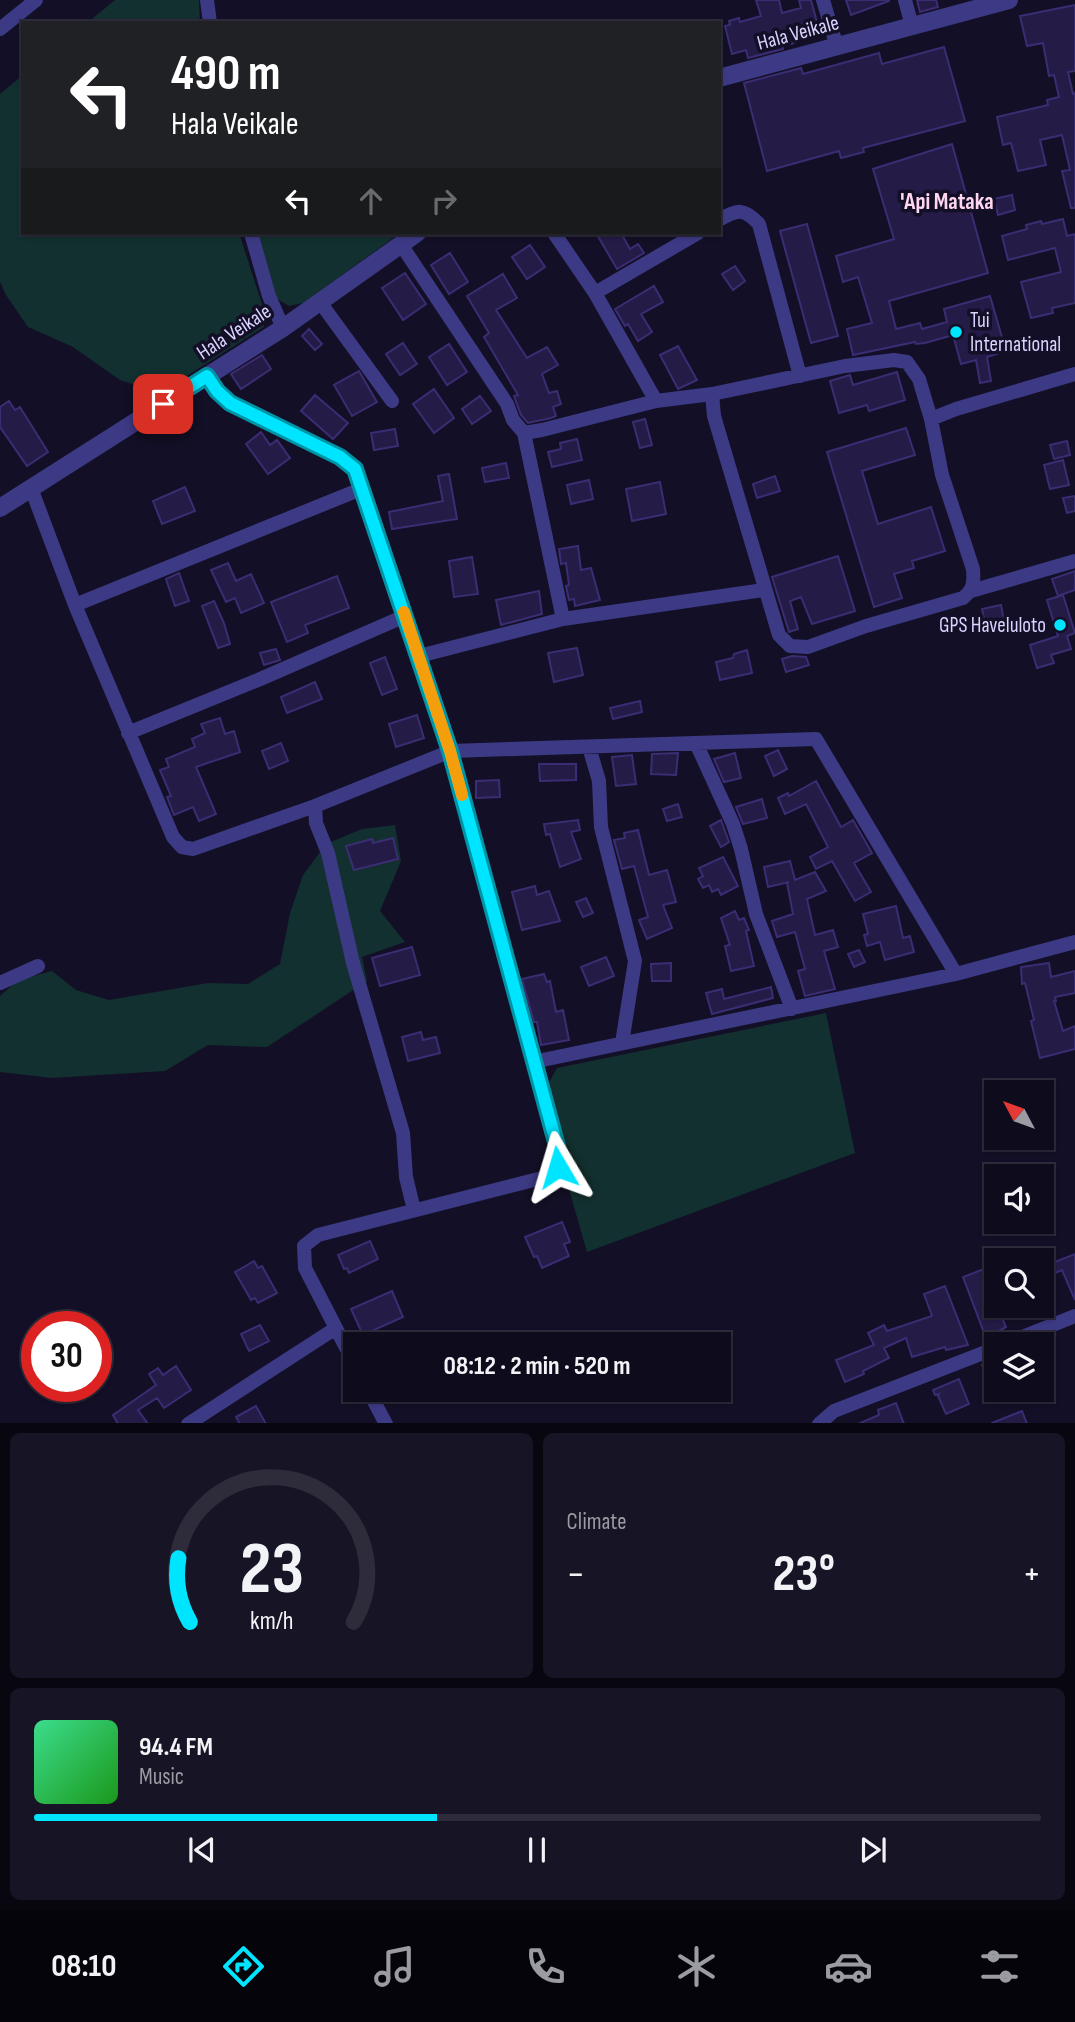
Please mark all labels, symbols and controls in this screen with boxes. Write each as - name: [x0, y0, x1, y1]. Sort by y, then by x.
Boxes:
- street label: Hala Veikale: [754, 10, 842, 56]
- text: 490 m: [171, 45, 281, 104]
- icon: left: [56, 49, 147, 140]
- text: Hala Veikale: [171, 105, 299, 144]
- icon: left: [279, 182, 317, 220]
- icon: ahead: [352, 182, 390, 220]
- icon: right: [425, 182, 463, 220]
- district label: 'Api Mataka: [900, 188, 994, 216]
- street label: Hala Veikale: [192, 299, 276, 365]
- place label: Tui International: [970, 308, 1061, 357]
- marker: Tui International: [948, 324, 964, 340]
- pin: [133, 374, 193, 434]
- icon: arrive: [144, 385, 182, 423]
- place label: GPS Haveluloto: [939, 613, 1046, 638]
- marker: GPS Haveluloto: [1052, 617, 1068, 633]
- north arrow: [984, 1080, 1054, 1150]
- map controls: [984, 1080, 1054, 1402]
- position arrow: [521, 1130, 595, 1204]
- button: sound: [984, 1164, 1054, 1234]
- button: search: [984, 1248, 1054, 1318]
- speed limit sign: 30: [21, 1311, 112, 1402]
- button: layers: [984, 1332, 1054, 1402]
- text: 08:12 · 2 min · 520 m: [444, 1351, 630, 1382]
- text: Climate: [567, 1508, 626, 1536]
- text: 23: [239, 1526, 304, 1614]
- text: 23°: [773, 1543, 835, 1606]
- text: −: [567, 1552, 585, 1597]
- text: +: [1022, 1552, 1041, 1597]
- text: km/h: [250, 1605, 293, 1636]
- text: 94.4 FM: [139, 1732, 213, 1763]
- text: Music: [139, 1763, 184, 1791]
- icon: previous: [183, 1831, 221, 1869]
- icon: pause: [518, 1831, 556, 1869]
- icon: next: [854, 1831, 892, 1869]
- icon: directions: [219, 1942, 268, 1991]
- icon: music: [370, 1942, 419, 1991]
- icon: phone: [521, 1942, 570, 1991]
- icon: climate: [672, 1942, 721, 1991]
- icon: car: [824, 1942, 873, 1991]
- icon: filters: [975, 1942, 1024, 1991]
- text: 08:10: [51, 1947, 116, 1986]

